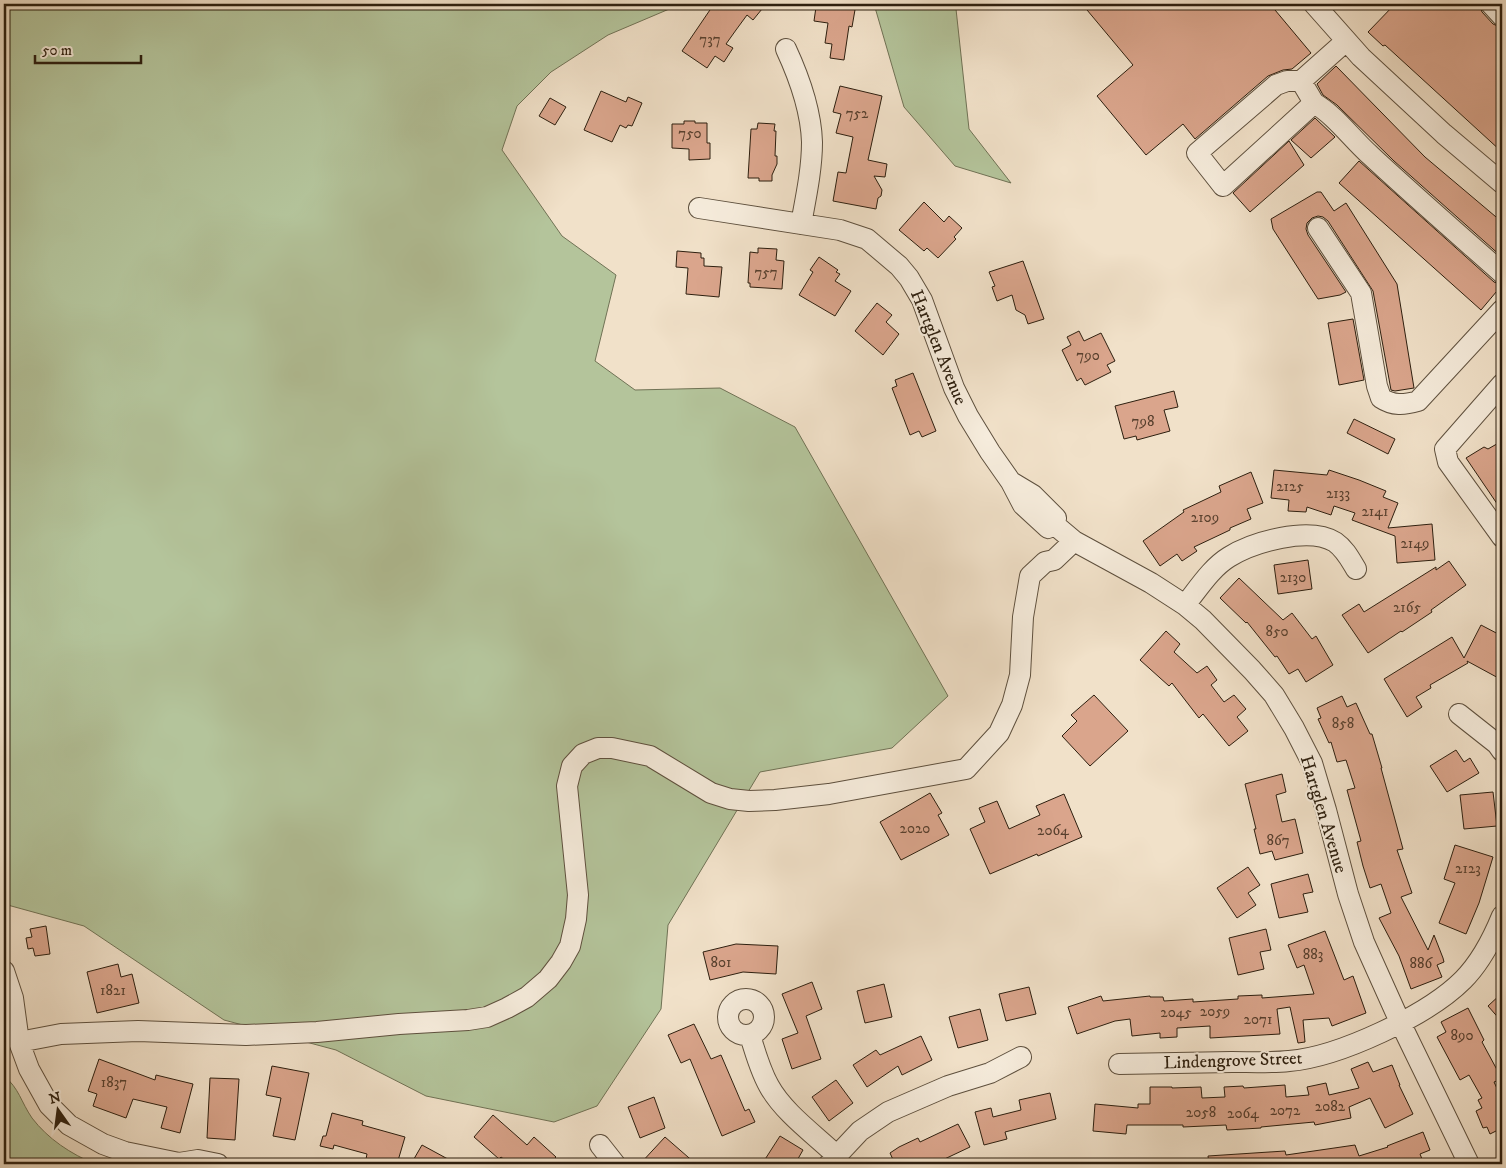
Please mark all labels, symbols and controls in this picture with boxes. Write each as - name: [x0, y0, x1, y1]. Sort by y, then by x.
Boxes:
- house number: 737: [699, 30, 721, 49]
- scale bar: [35, 32, 141, 64]
- text: 50 m: [42, 41, 72, 60]
- house number: 752: [846, 104, 869, 123]
- house number: 750: [678, 124, 702, 143]
- house number: 757: [754, 263, 778, 282]
- street label: Hartglen Avenue: [905, 287, 971, 408]
- house number: 790: [1076, 346, 1100, 365]
- house number: 798: [1132, 412, 1154, 431]
- house number: 2125: [1276, 477, 1304, 496]
- house number: 2133: [1326, 484, 1350, 503]
- house number: 2141: [1361, 502, 1389, 521]
- house number: 2109: [1191, 508, 1219, 527]
- house number: 2149: [1401, 534, 1430, 553]
- house number: 2130: [1280, 568, 1306, 587]
- house number: 2165: [1393, 598, 1422, 617]
- house number: 850: [1265, 622, 1289, 641]
- house number: 858: [1332, 714, 1354, 733]
- street label: Hartglen Avenue: [1295, 753, 1351, 876]
- house number: 2020: [900, 819, 930, 838]
- house number: 2064: [1037, 821, 1069, 840]
- house number: 867: [1266, 831, 1290, 850]
- house number: 2123: [1455, 859, 1481, 878]
- house number: 883: [1303, 945, 1323, 964]
- house number: 801: [710, 953, 732, 972]
- house number: 886: [1410, 954, 1434, 973]
- house number: 1821: [100, 981, 126, 1000]
- house number: 2059: [1200, 1002, 1230, 1021]
- house number: 2045: [1160, 1003, 1192, 1022]
- house number: 2071: [1244, 1010, 1272, 1029]
- house number: 890: [1450, 1026, 1474, 1045]
- street label: Lindengrove Street: [1163, 1048, 1303, 1074]
- house number: 1837: [101, 1073, 127, 1092]
- north arrow: [32, 1086, 82, 1136]
- text: N: [47, 1088, 63, 1108]
- house number: 2082: [1315, 1097, 1346, 1116]
- house number: 2072: [1270, 1101, 1301, 1120]
- house number: 2058: [1186, 1103, 1216, 1122]
- house number: 2064: [1227, 1104, 1259, 1123]

